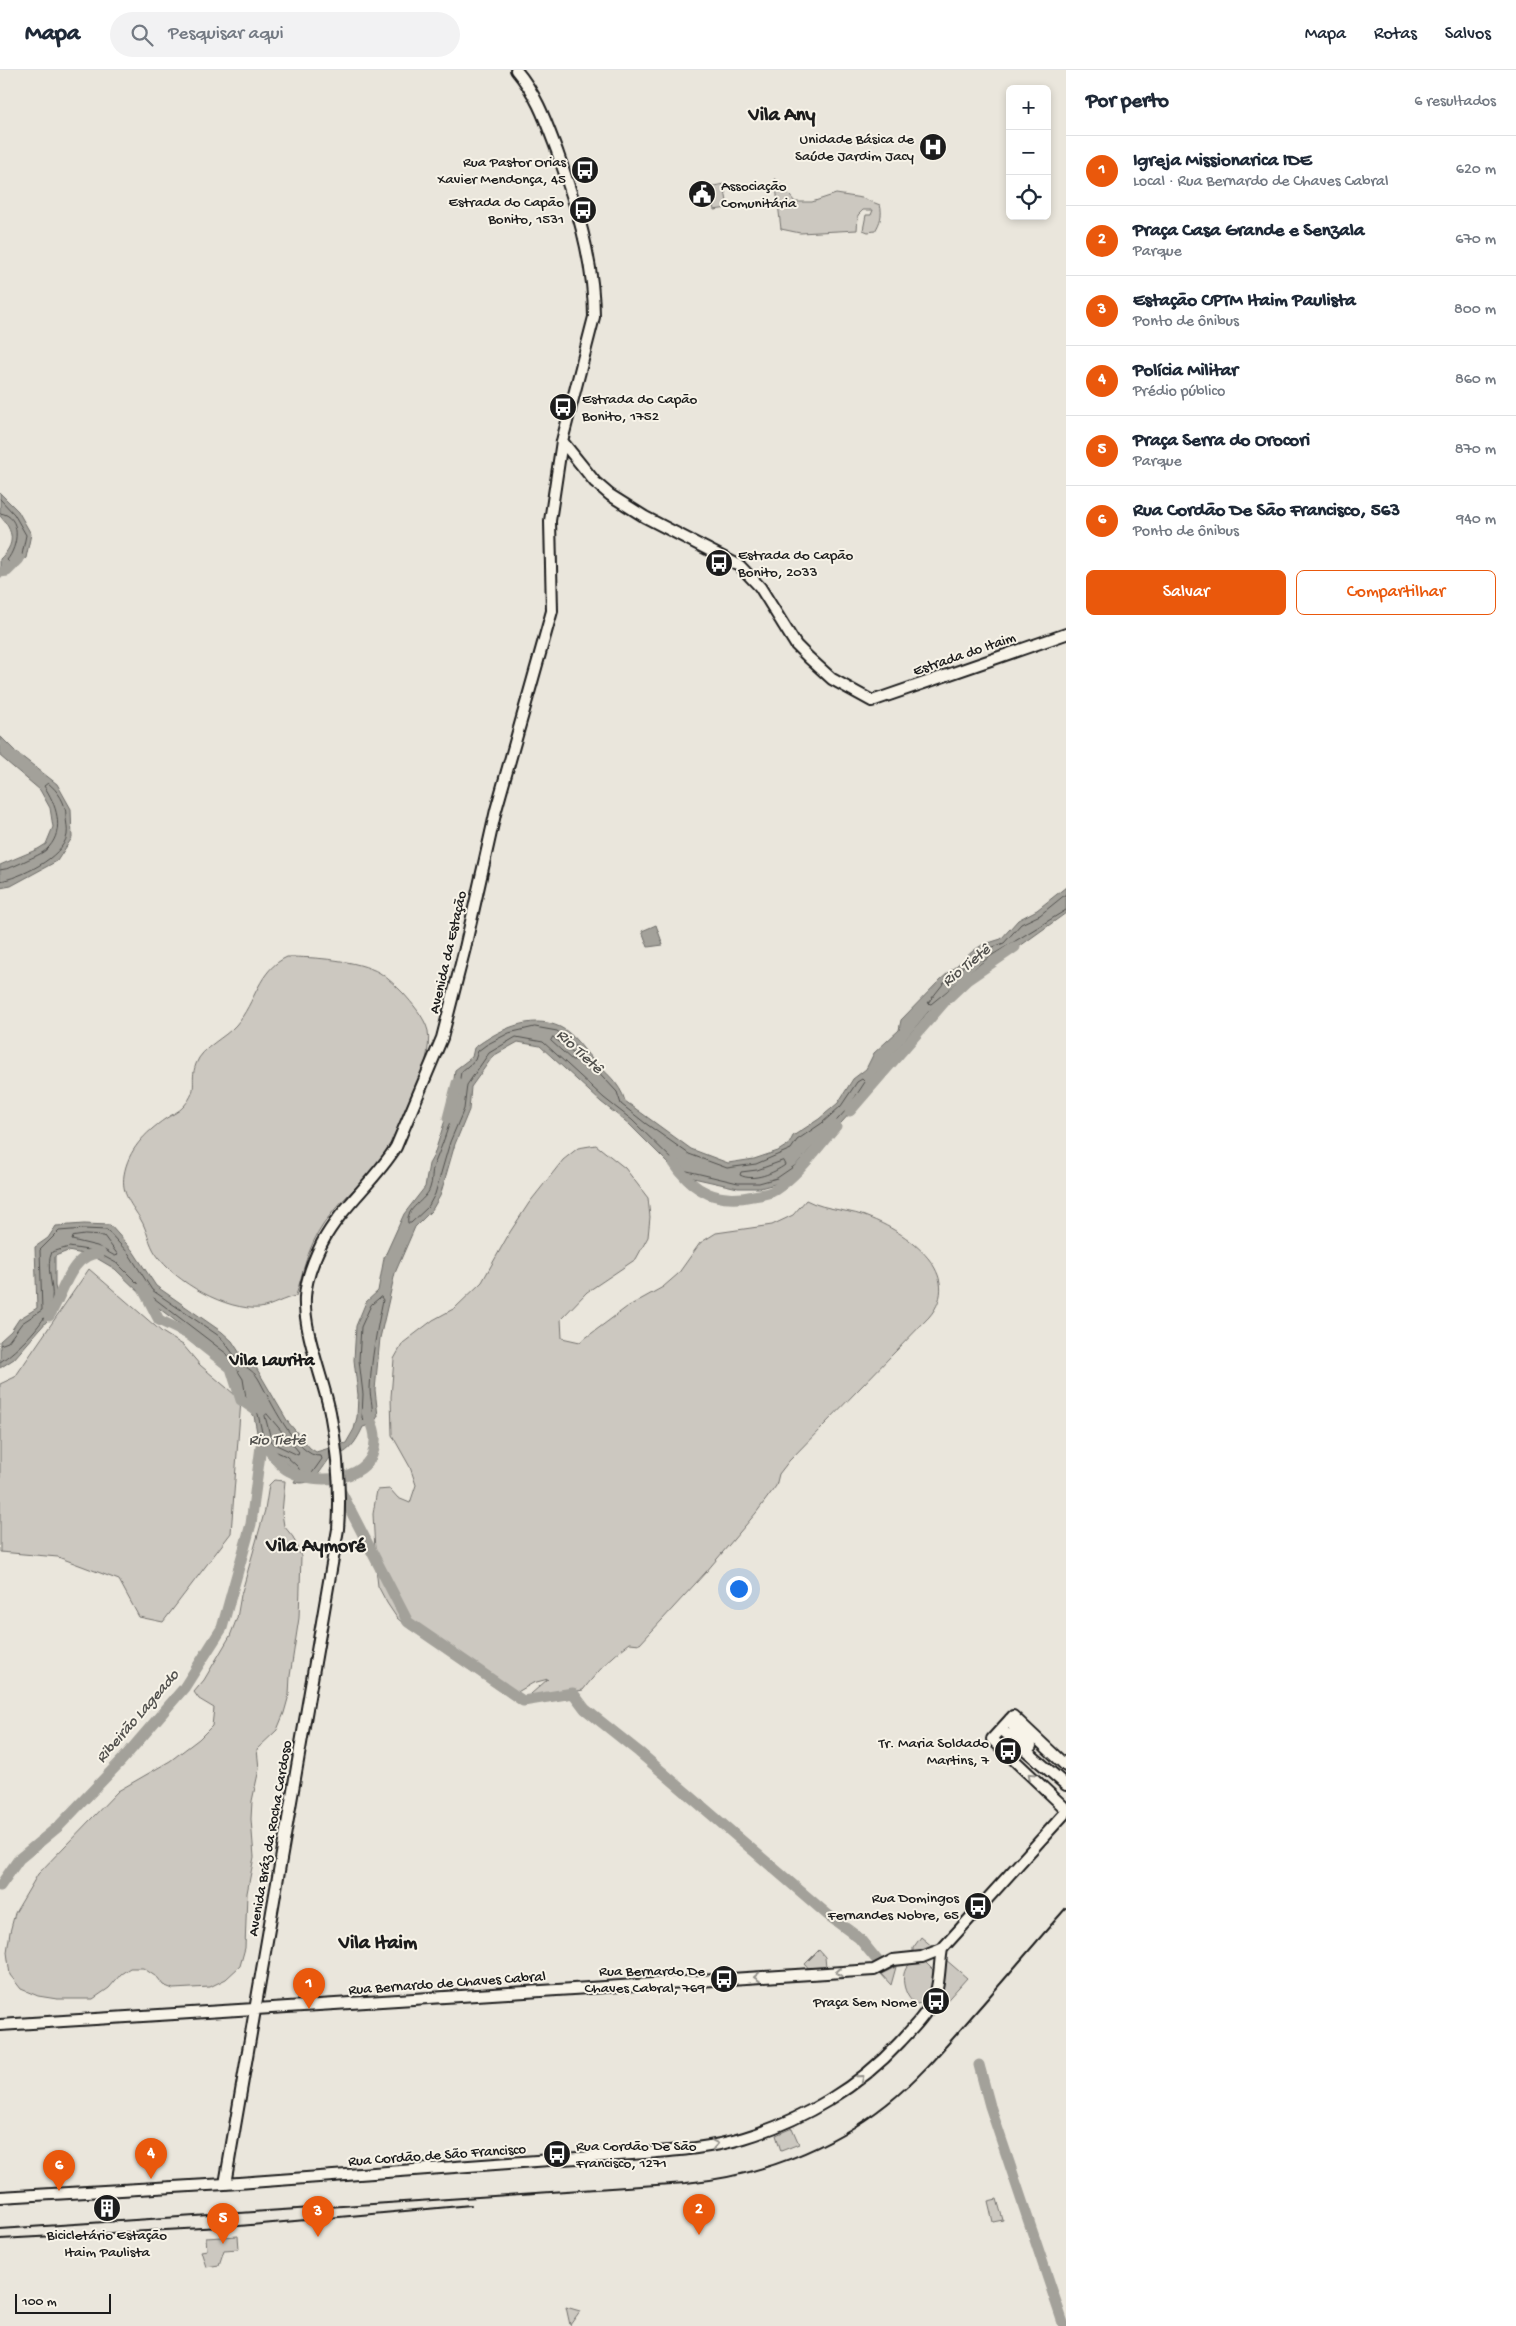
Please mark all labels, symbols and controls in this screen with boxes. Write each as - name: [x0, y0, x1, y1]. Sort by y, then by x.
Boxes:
- search box: [110, 12, 460, 57]
- text: Mapa: [25, 20, 80, 49]
- icon: search: [128, 21, 156, 49]
- text: Pesquisar aqui: [168, 23, 284, 46]
- text: Mapa: [1305, 24, 1346, 45]
- text: Rotas: [1374, 24, 1417, 45]
- text: Salvos: [1445, 24, 1491, 45]
- map controls: [1006, 85, 1051, 220]
- button: +: [1006, 85, 1051, 130]
- text: Por perto: [1086, 90, 1169, 115]
- text: 6 resultados: [1414, 93, 1496, 112]
- district label: Vila Any: [748, 105, 816, 128]
- button: −: [1006, 130, 1051, 175]
- place label: Unidade Básica de Saúde Jardim Jacy: [795, 131, 915, 166]
- hospital icon: Unidade Básica de Saúde Jardim Jacy: [918, 132, 948, 162]
- text: Igreja Missionarica IDE: [1133, 150, 1311, 173]
- place label: Rua Pastor Orias Xavier Mendonça, 45: [437, 154, 566, 189]
- bus stop icon: Rua Pastor Orias Xavier Mendonça, 45: [570, 155, 600, 185]
- text: 1: [1099, 161, 1105, 180]
- text: 620 m: [1456, 161, 1496, 180]
- text: Local · Rua Bernardo de Chaves Cabral: [1133, 173, 1389, 192]
- button: locate: [1006, 175, 1051, 220]
- place label: Associação Comunitária: [721, 178, 797, 213]
- public building icon: Associação Comunitária: [687, 179, 717, 209]
- place label: Estrada do Capão Bonito, 1531: [449, 194, 564, 229]
- bus stop icon: Estrada do Capão Bonito, 1531: [568, 195, 598, 225]
- text: Praça Casa Grande e Senzala: [1133, 220, 1365, 243]
- text: 2: [1098, 231, 1106, 250]
- text: 670 m: [1455, 231, 1496, 250]
- text: Parque: [1133, 243, 1182, 262]
- text: Estação CPTM Itaim Paulista: [1133, 290, 1356, 313]
- text: 3: [1098, 301, 1106, 320]
- text: 800 m: [1454, 301, 1496, 320]
- text: Ponto de ônibus: [1133, 313, 1239, 332]
- text: Polícia Militar: [1133, 360, 1238, 383]
- text: 4: [1098, 371, 1106, 390]
- text: 860 m: [1455, 371, 1496, 390]
- text: Prédio público: [1133, 383, 1225, 402]
- place label: Estrada do Capão Bonito, 1752: [581, 391, 698, 426]
- bus stop icon: Estrada do Capão Bonito, 1752: [548, 392, 578, 422]
- text: Praça Serra do Orocori: [1133, 430, 1310, 453]
- text: 5: [1098, 441, 1106, 460]
- text: 870 m: [1455, 441, 1496, 460]
- text: Parque: [1133, 453, 1182, 472]
- text: Rua Cordão De São Francisco, 563: [1133, 500, 1400, 523]
- text: 6: [1098, 511, 1106, 530]
- text: 940 m: [1456, 511, 1496, 530]
- text: Ponto de ônibus: [1133, 523, 1239, 542]
- place label: Estrada do Capão Bonito, 2033: [737, 547, 854, 582]
- bus stop icon: Estrada do Capão Bonito, 2033: [704, 548, 734, 578]
- button: Salvar: [1086, 570, 1286, 615]
- button: Compartilhar: [1296, 570, 1496, 615]
- street label: Estrada do Itaim: [911, 629, 1019, 681]
- street label: Avenida da Estação: [426, 889, 472, 1016]
- water label: Rio Tietê: [939, 940, 997, 992]
- water label: Rio Tietê: [551, 1026, 607, 1080]
- district label: Vila Laurita: [229, 1351, 315, 1372]
- water label: Rio Tietê: [249, 1432, 307, 1451]
- district label: Vila Aymoré: [265, 1536, 366, 1559]
- your location: [726, 1576, 752, 1602]
- water label: Ribeirão Lageado: [93, 1666, 185, 1768]
- place label: Tr. Maria Soldado Martins, 7: [878, 1735, 990, 1770]
- bus stop icon: Tr. Maria Soldado Martins, 7: [993, 1736, 1023, 1766]
- street label: Avenida Bráz da Rocha Cardoso: [245, 1739, 297, 1938]
- one-way arrow: [1027, 1773, 1036, 1782]
- place label: Rua Domingos Fernandes Nobre, 65: [827, 1890, 959, 1925]
- bus stop icon: Rua Domingos Fernandes Nobre, 65: [963, 1891, 993, 1921]
- district label: Vila Itaim: [338, 1933, 418, 1956]
- place label: Rua Bernardo De Chaves Cabral, 769: [585, 1963, 705, 1998]
- bus stop icon: Rua Bernardo De Chaves Cabral, 769: [709, 1964, 739, 1994]
- one-way arrow: [835, 1966, 843, 1977]
- pin: 1: [293, 1968, 325, 2009]
- street label: Rua Bernardo de Chaves Cabral: [348, 1968, 546, 2000]
- one-way arrow: [752, 1971, 760, 1982]
- bus stop icon: Praça Sem Nome: [921, 1986, 951, 2016]
- place label: Praça Sem Nome: [812, 1994, 917, 2012]
- one-way arrow: [855, 2075, 864, 2083]
- pin: 4: [135, 2138, 167, 2179]
- place label: Rua Cordão De São Francisco, 1271: [575, 2138, 697, 2173]
- bus stop icon: Rua Cordão De São Francisco, 1271: [542, 2139, 572, 2169]
- one-way arrow: [710, 2139, 719, 2149]
- street label: Rua Cordão de São Francisco: [348, 2141, 527, 2171]
- pin: 6: [43, 2150, 75, 2191]
- building icon: Bicicletário Estação Itaim Paulista: [92, 2193, 122, 2223]
- pin: 2: [683, 2194, 715, 2235]
- pin: 3: [302, 2196, 334, 2237]
- pin: 5: [207, 2203, 239, 2244]
- place label: Bicicletário Estação Itaim Paulista: [46, 2227, 167, 2262]
- scale bar: [15, 2291, 111, 2314]
- text: 100 m: [22, 2294, 57, 2311]

